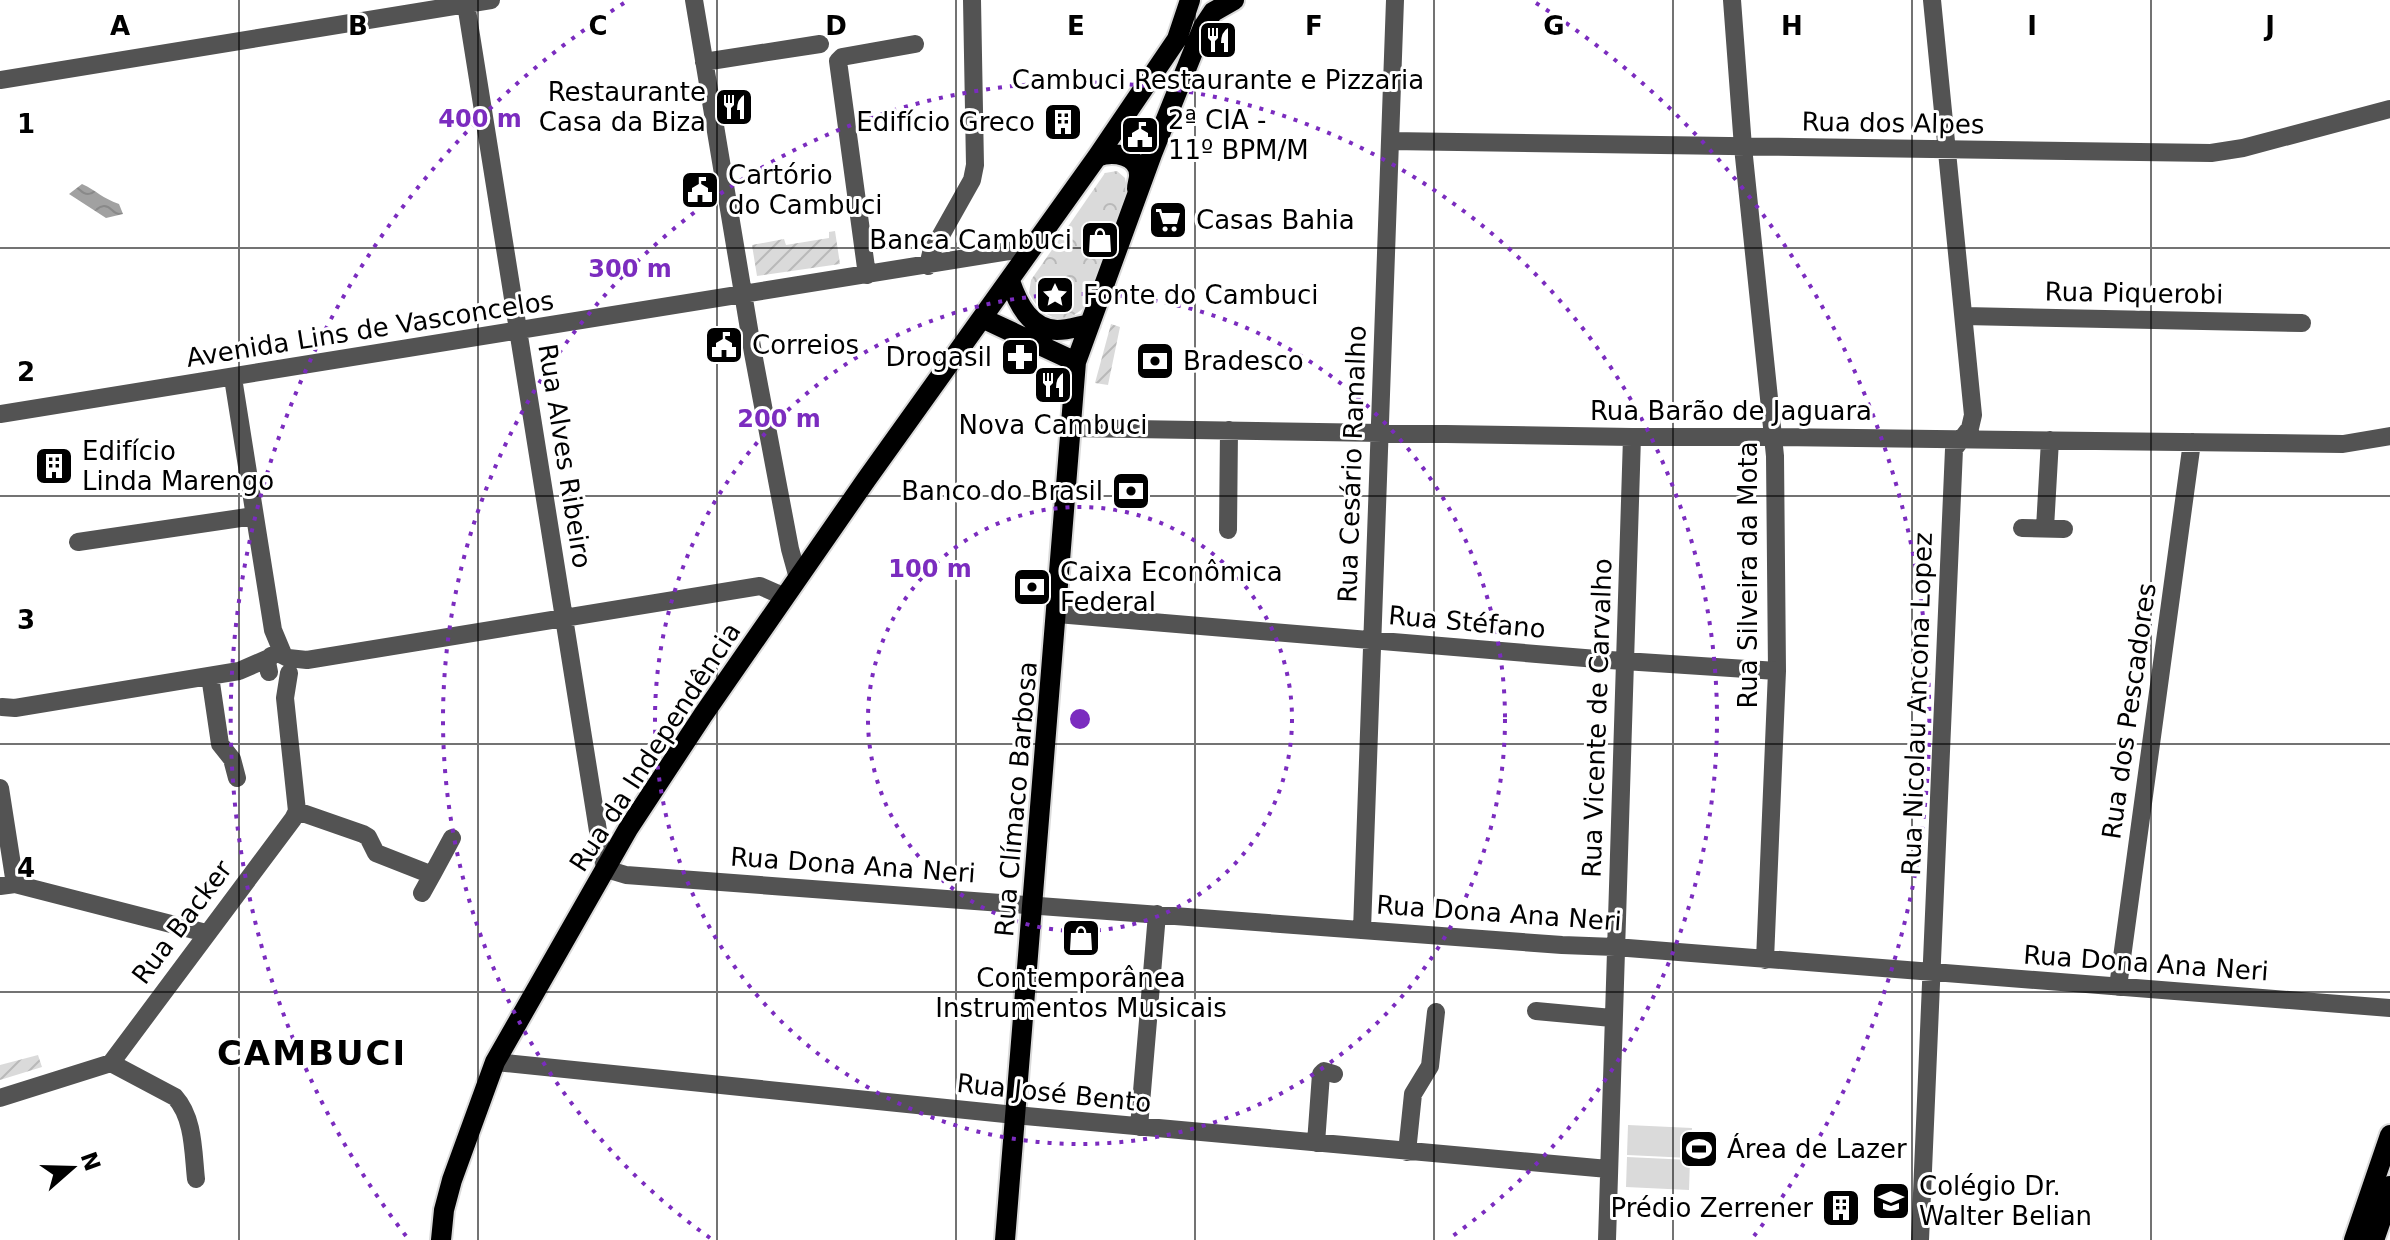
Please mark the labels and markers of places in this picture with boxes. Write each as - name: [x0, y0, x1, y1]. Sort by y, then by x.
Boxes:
- restaurant icon: Cambuci Restaurante e Pizzaria: [1197, 19, 1239, 61]
- place label: Cambuci Restaurante e Pizzaria: [1012, 65, 1424, 95]
- place label: Restaurante Casa da Biza: [539, 77, 706, 137]
- restaurant icon: Restaurante Casa da Biza: [713, 86, 755, 128]
- building icon: Edifício Greco: [1042, 101, 1084, 143]
- place label: 2ª CIA - 11º BPM/M: [1168, 105, 1309, 165]
- place label: Edifício Greco: [856, 107, 1035, 137]
- public building icon: 2ª CIA - 11º BPM/M: [1119, 114, 1161, 156]
- place label: Cartório do Cambuci: [728, 160, 883, 220]
- public building icon: Cartório do Cambuci: [679, 169, 721, 211]
- supermarket icon: Casas Bahia: [1147, 199, 1189, 241]
- place label: Casas Bahia: [1196, 205, 1355, 235]
- shop icon: Banca Cambuci: [1079, 219, 1121, 261]
- place label: Banca Cambuci: [869, 225, 1072, 255]
- place icon: Fonte do Cambuci: [1034, 274, 1076, 316]
- place label: Fonte do Cambuci: [1083, 280, 1318, 310]
- public building icon: Correios: [703, 324, 745, 366]
- place label: Correios: [752, 330, 859, 360]
- pharmacy icon: Drogasil: [999, 336, 1041, 378]
- bank icon: Bradesco: [1134, 340, 1176, 382]
- place label: Drogasil: [886, 342, 992, 372]
- place label: Bradesco: [1183, 346, 1304, 376]
- restaurant icon: Nova Cambuci: [1032, 364, 1074, 406]
- place label: Nova Cambuci: [959, 410, 1147, 440]
- place label: Edifício Linda Marengo: [82, 436, 274, 496]
- building icon: Edifício Linda Marengo: [33, 445, 75, 487]
- bank icon: Banco do Brasil: [1110, 470, 1152, 512]
- place label: Banco do Brasil: [901, 476, 1103, 506]
- place label: Caixa Econômica Federal: [1060, 557, 1283, 617]
- bank icon: Caixa Econômica Federal: [1011, 566, 1053, 608]
- centre of rings: [1066, 705, 1094, 733]
- shop icon: Contemporânea Instrumentos Musicais: [1060, 917, 1102, 959]
- place label: Contemporânea Instrumentos Musicais: [935, 963, 1227, 1023]
- sports icon: Área de Lazer: [1678, 1128, 1720, 1170]
- place label: Área de Lazer: [1727, 1133, 1907, 1164]
- place label: Colégio Dr. Walter Belian: [1919, 1171, 2092, 1231]
- school or university icon: Colégio Dr. Walter Belian: [1870, 1180, 1912, 1222]
- building icon: Prédio Zerrener: [1820, 1187, 1862, 1229]
- place label: Prédio Zerrener: [1610, 1193, 1813, 1223]

